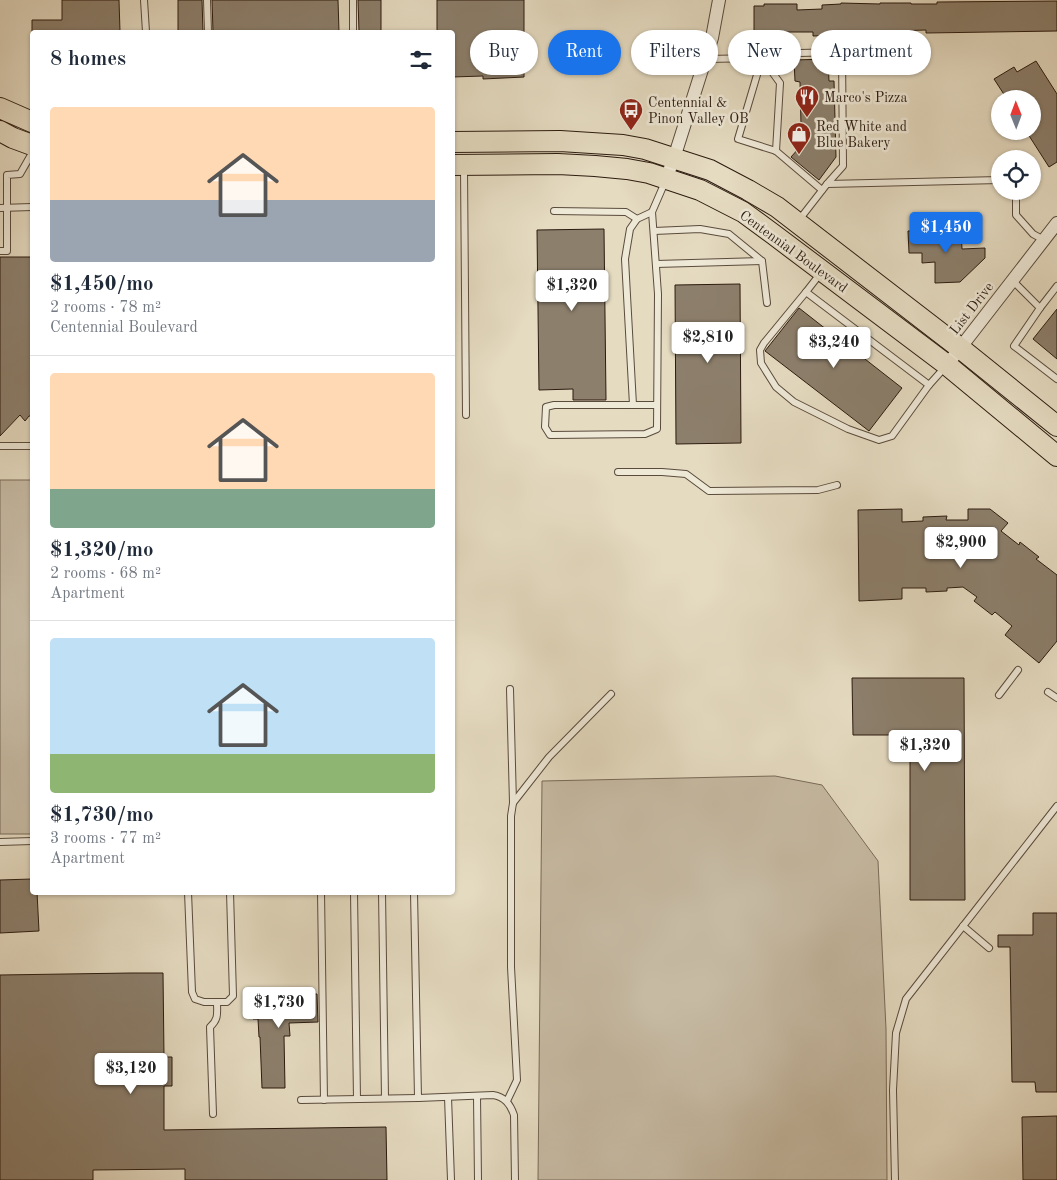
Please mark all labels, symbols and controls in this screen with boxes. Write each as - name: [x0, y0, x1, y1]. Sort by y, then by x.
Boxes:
- chip: Buy: [470, 30, 538, 75]
- chip: Rent: [548, 30, 621, 75]
- chip: Filters: [631, 30, 718, 75]
- chip: New: [728, 30, 801, 75]
- chip: Apartment: [811, 30, 931, 75]
- icon: filters: [407, 46, 435, 74]
- text: 8 homes: [50, 49, 126, 70]
- restaurant icon: Marco's Pizza: [794, 84, 820, 118]
- north arrow: [991, 90, 1041, 140]
- map controls: [991, 90, 1041, 200]
- place label: Marco's Pizza: [824, 91, 907, 105]
- place label: Centennial & Pinon Valley OB: [648, 96, 749, 126]
- bus stop icon: Centennial & Pinon Valley OB: [618, 97, 644, 131]
- place label: Red White and Blue Bakery: [816, 120, 907, 150]
- shop icon: Red White and Blue Bakery: [786, 121, 812, 155]
- icon: home: [198, 140, 288, 230]
- button: locate: [991, 150, 1041, 200]
- street label: Centennial Boulevard: [737, 208, 850, 296]
- pin: $1,450: [905, 212, 987, 254]
- text: $1,450: [921, 220, 971, 236]
- pin: $1,320: [531, 270, 613, 312]
- text: $1,450/mo: [50, 274, 154, 295]
- text: $1,320: [547, 278, 597, 294]
- street label: List Drive: [947, 280, 996, 337]
- text: 2 rooms · 78 m²: [50, 300, 161, 316]
- text: Centennial Boulevard: [50, 320, 198, 336]
- pin: $2,810: [667, 322, 749, 364]
- pin: $3,240: [793, 326, 875, 369]
- text: $2,810: [683, 330, 733, 346]
- text: $3,240: [809, 335, 859, 351]
- icon: home: [198, 405, 288, 495]
- pin: $2,900: [920, 526, 1002, 569]
- text: $2,900: [936, 535, 986, 551]
- text: $1,320/mo: [50, 540, 154, 561]
- text: 2 rooms · 68 m²: [50, 566, 161, 582]
- text: Apartment: [50, 586, 125, 602]
- icon: home: [198, 670, 288, 760]
- pin: $1,320: [884, 730, 966, 772]
- text: $1,320: [900, 738, 950, 754]
- text: $1,730/mo: [50, 805, 154, 826]
- text: 3 rooms · 77 m²: [50, 831, 161, 847]
- text: Apartment: [50, 851, 125, 867]
- pin: $1,730: [238, 986, 320, 1029]
- text: $1,730: [254, 995, 304, 1011]
- pin: $3,120: [90, 1052, 172, 1095]
- text: $3,120: [106, 1061, 156, 1077]

